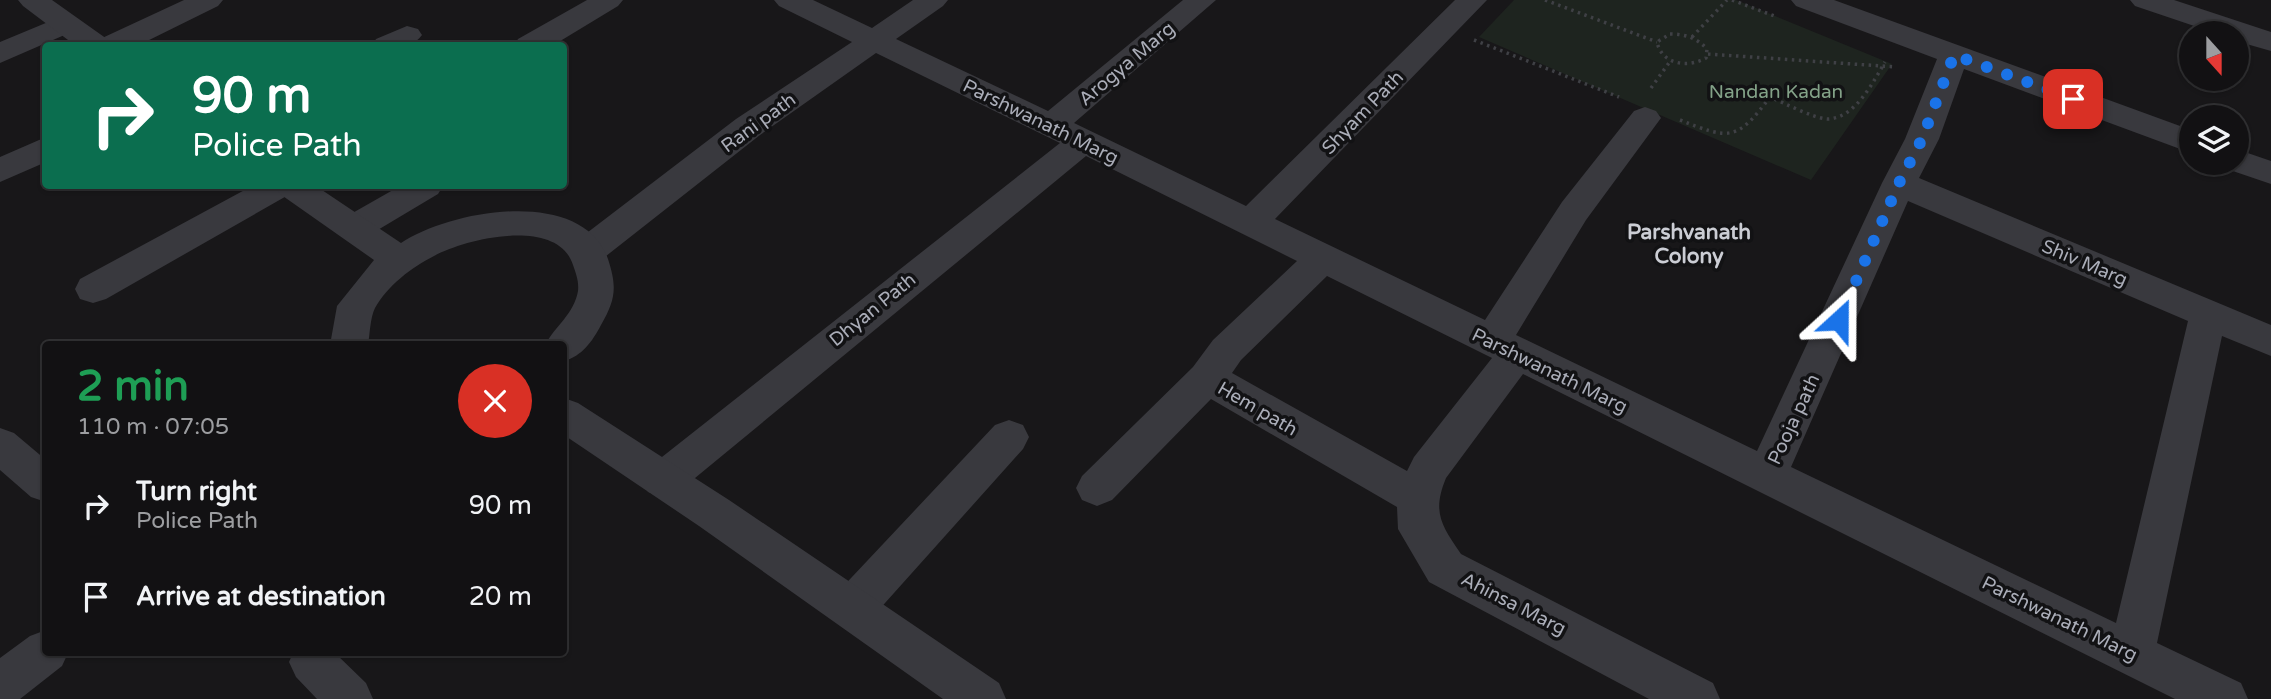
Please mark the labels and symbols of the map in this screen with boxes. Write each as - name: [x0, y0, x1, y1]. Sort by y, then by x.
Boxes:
- street label: Arogya Marg: [1074, 17, 1179, 110]
- north arrow: [2179, 21, 2249, 91]
- street label: Shyam Path: [1317, 66, 1408, 159]
- pin: [2043, 69, 2103, 129]
- street label: Parshwanath Marg: [959, 75, 1122, 169]
- park label: Nandan Kadan: [1709, 81, 1843, 103]
- street label: Rani path: [717, 88, 800, 157]
- district label: Parshvanath Colony: [1627, 220, 1751, 269]
- street label: Shiv Marg: [2038, 235, 2131, 291]
- street label: Dhyan Path: [825, 268, 920, 351]
- position arrow: [1802, 283, 1876, 357]
- street label: Parshwanath Marg: [1468, 324, 1631, 418]
- street label: Pooja path: [1763, 371, 1824, 468]
- street label: Hem path: [1214, 377, 1301, 441]
- street label: Ahinsa Marg: [1457, 568, 1570, 640]
- street label: Parshwanath Marg: [1978, 572, 2141, 666]

